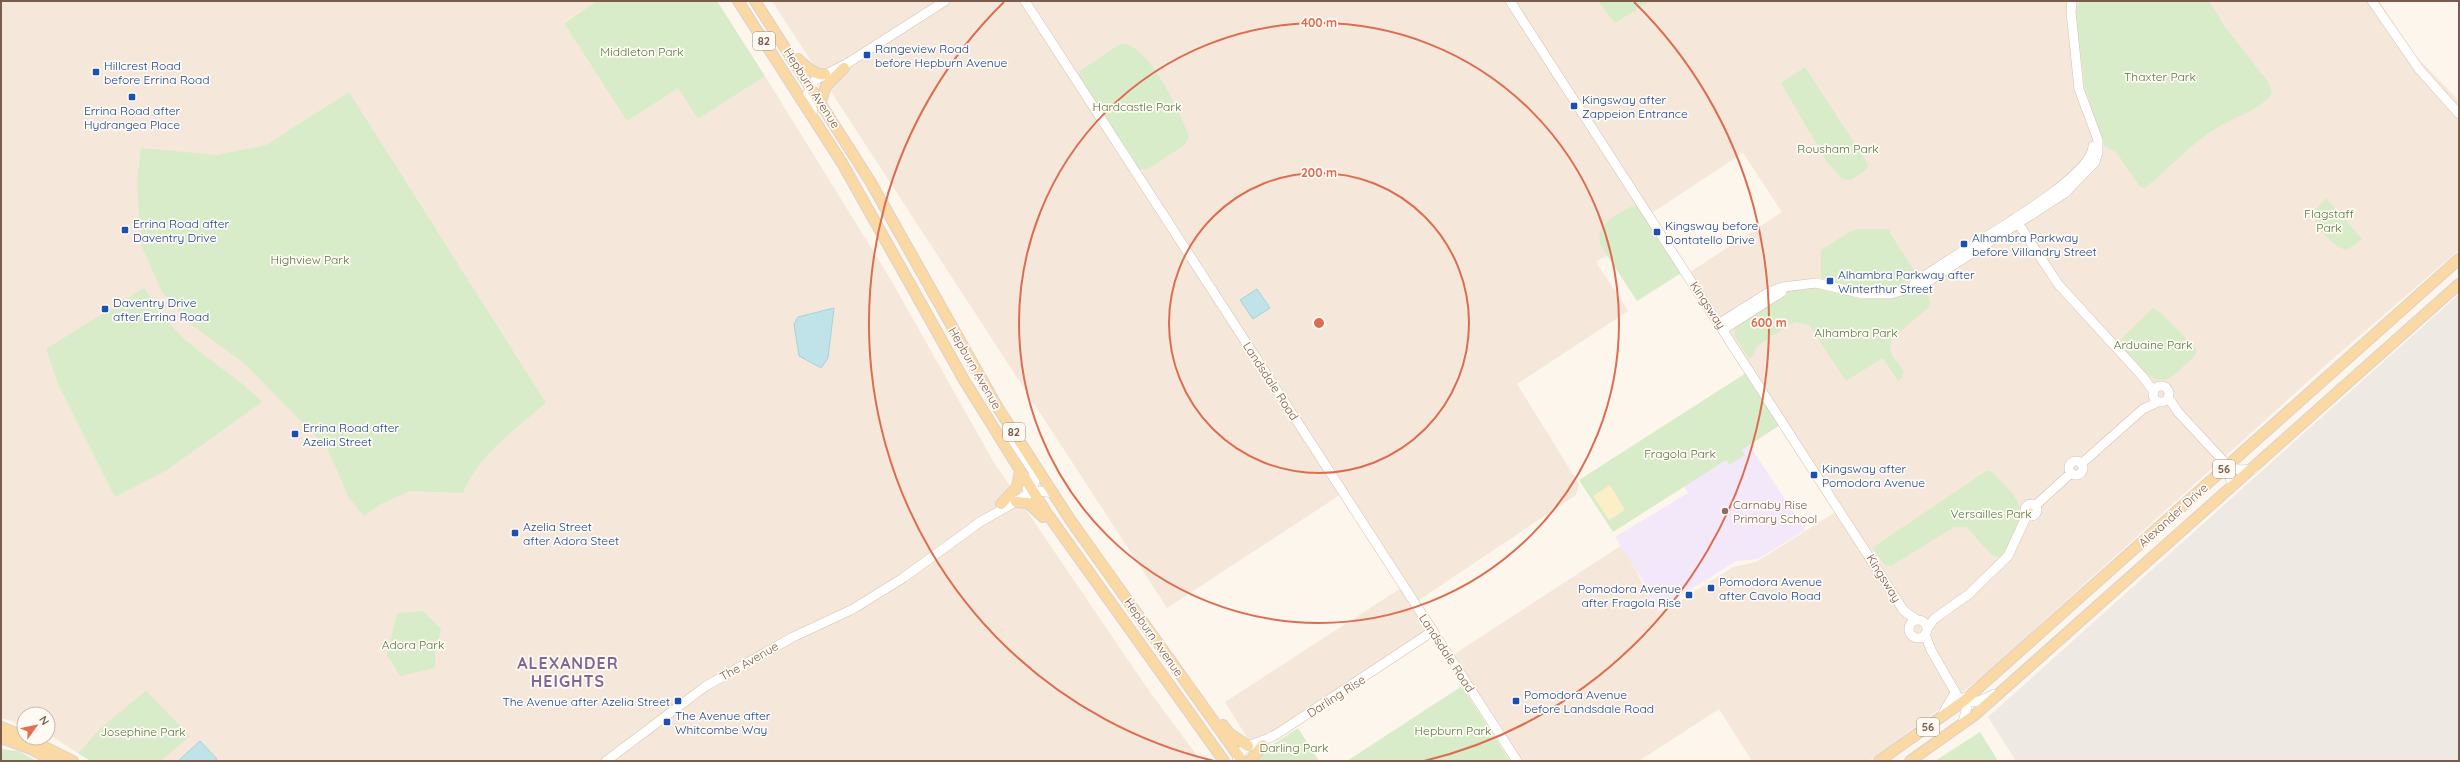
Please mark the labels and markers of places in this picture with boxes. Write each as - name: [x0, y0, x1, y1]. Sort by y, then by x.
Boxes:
- place label: Rangeview Road before Hepburn Avenue: [875, 41, 1007, 70]
- marker: Rangeview Road before Hepburn Avenue: [862, 50, 872, 60]
- place label: Hillcrest Road before Errina Road: [104, 58, 209, 87]
- marker: Hillcrest Road before Errina Road: [91, 67, 101, 77]
- marker: Errina Road after Hydrangea Place: [127, 92, 137, 102]
- place label: Kingsway after Zappeion Entrance: [1582, 92, 1688, 121]
- marker: Kingsway after Zappeion Entrance: [1569, 101, 1579, 111]
- place label: Errina Road after Hydrangea Place: [84, 103, 180, 132]
- place label: Errina Road after Daventry Drive: [133, 216, 230, 245]
- place label: Kingsway before Dontatello Drive: [1665, 218, 1759, 247]
- marker: Errina Road after Daventry Drive: [120, 225, 130, 235]
- marker: Kingsway before Dontatello Drive: [1652, 227, 1662, 237]
- place label: Alhambra Parkway before Villandry Street: [1972, 230, 2097, 259]
- marker: Alhambra Parkway before Villandry Street: [1959, 239, 1969, 249]
- place label: Alhambra Parkway after Winterthur Street: [1838, 267, 1975, 296]
- marker: Alhambra Parkway after Winterthur Street: [1825, 276, 1835, 286]
- place label: Daventry Drive after Errina Road: [113, 295, 209, 324]
- marker: Daventry Drive after Errina Road: [100, 304, 110, 314]
- centre of rings: [1312, 316, 1326, 330]
- place label: Errina Road after Azelia Street: [303, 420, 400, 449]
- marker: Errina Road after Azelia Street: [290, 429, 300, 439]
- place label: Kingsway after Pomodora Avenue: [1822, 461, 1925, 490]
- marker: Kingsway after Pomodora Avenue: [1809, 470, 1819, 480]
- place label: Carnaby Rise Primary School: [1733, 497, 1817, 526]
- marker: Carnaby Rise Primary School: [1720, 506, 1730, 516]
- place label: Azelia Street after Adora Steet: [523, 519, 619, 548]
- marker: Azelia Street after Adora Steet: [510, 528, 520, 538]
- place label: Pomodora Avenue after Cavolo Road: [1719, 574, 1822, 603]
- place label: Pomodora Avenue after Fragola Rise: [1578, 581, 1681, 610]
- marker: Pomodora Avenue after Cavolo Road: [1706, 583, 1716, 593]
- marker: Pomodora Avenue after Fragola Rise: [1684, 590, 1694, 600]
- place label: Pomodora Avenue before Landsdale Road: [1524, 687, 1654, 716]
- place label: The Avenue after Azelia Street: [502, 694, 670, 709]
- marker: The Avenue after Azelia Street: [673, 696, 683, 706]
- marker: Pomodora Avenue before Landsdale Road: [1511, 696, 1521, 706]
- place label: The Avenue after Whitcombe Way: [675, 708, 771, 737]
- marker: The Avenue after Whitcombe Way: [662, 717, 672, 727]

